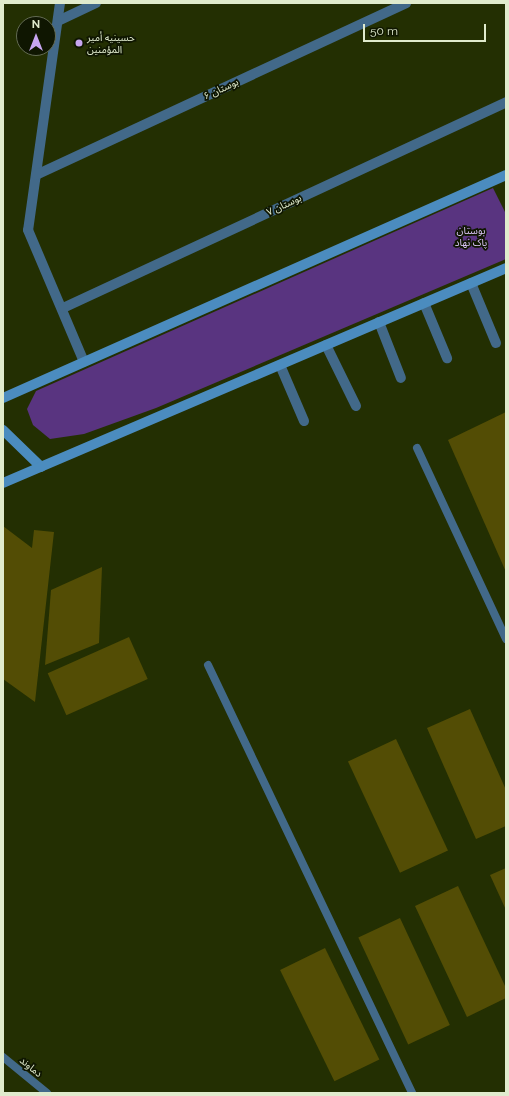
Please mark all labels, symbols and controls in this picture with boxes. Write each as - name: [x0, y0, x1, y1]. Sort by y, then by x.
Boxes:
- north arrow: [16, 16, 56, 56]
- scale bar: [365, 16, 488, 42]
- text: N: [32, 18, 40, 31]
- text: 50 m: [370, 24, 398, 38]
- place label: حسینیه أمیر المؤمنین: [87, 31, 135, 54]
- marker: حسینیه أمیر المؤمنین: [74, 38, 84, 48]
- street label: بوستان ۶: [202, 76, 240, 102]
- street label: بوستان ۷: [265, 192, 303, 218]
- park label: بوستان پاک نهاد: [455, 224, 487, 248]
- street label: دماوند: [17, 1054, 45, 1080]

